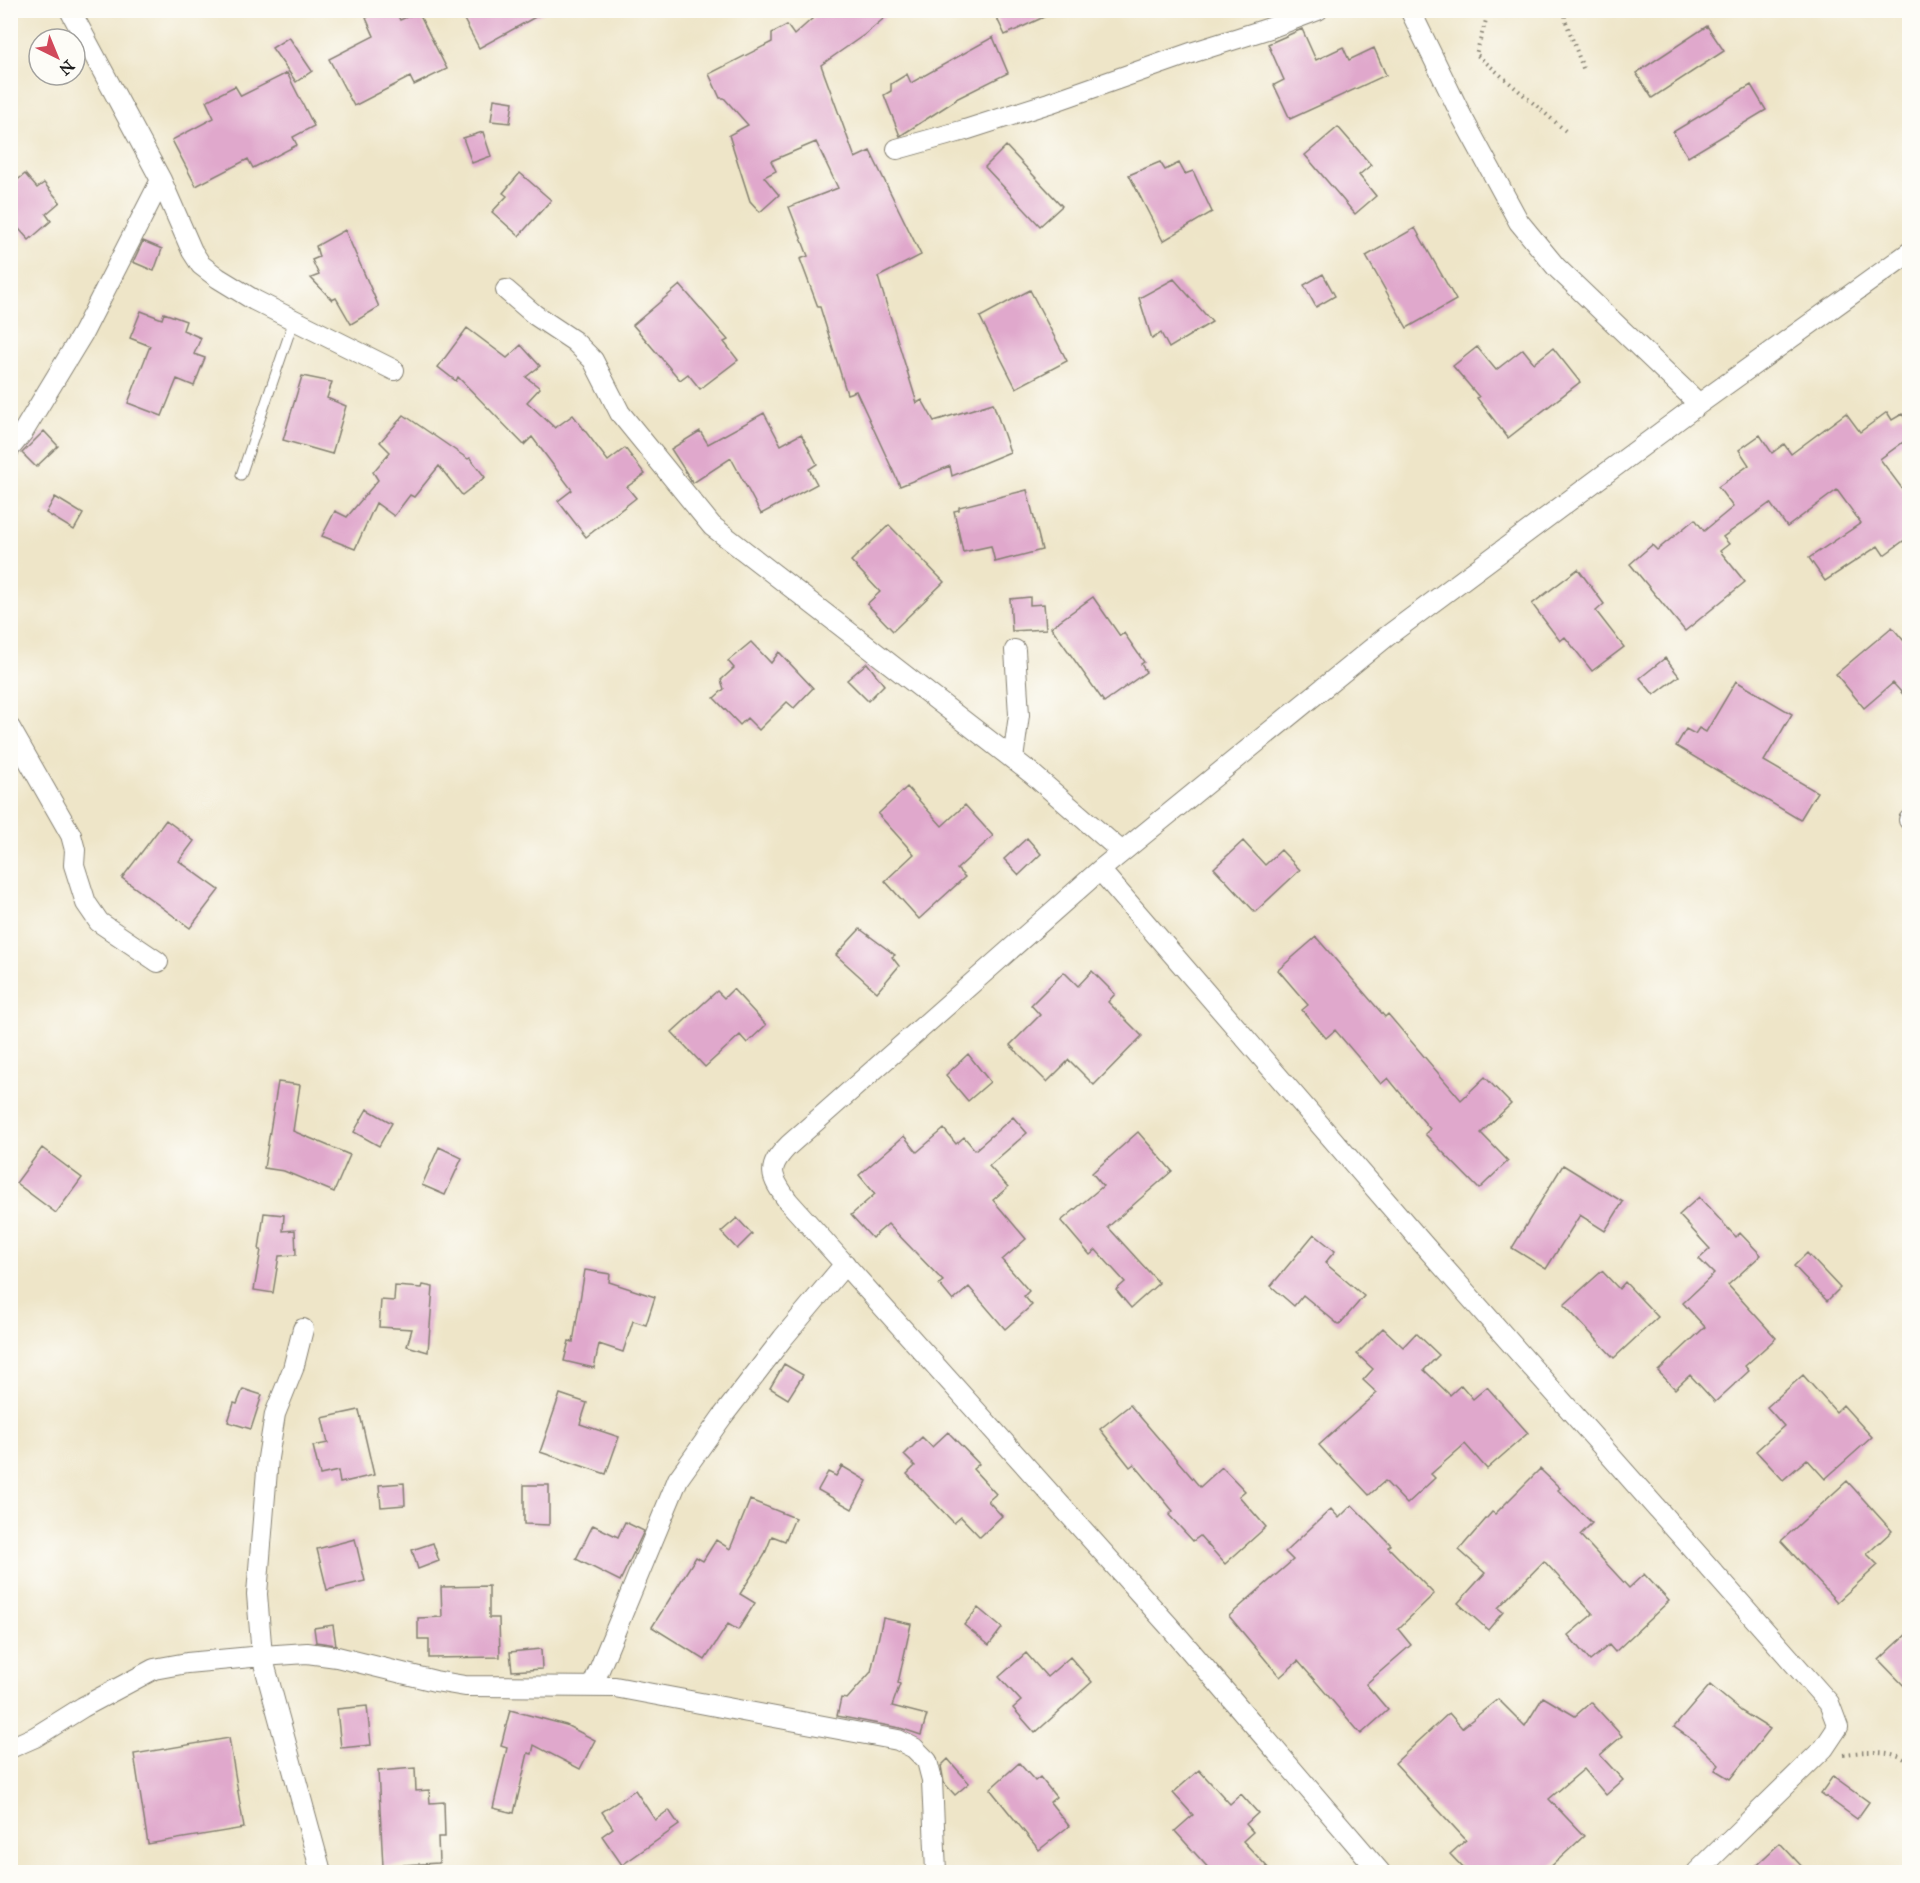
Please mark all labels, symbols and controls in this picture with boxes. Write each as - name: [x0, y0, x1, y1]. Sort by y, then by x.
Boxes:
- north arrow: [27, 27, 87, 87]
- text: N: [55, 56, 78, 79]

